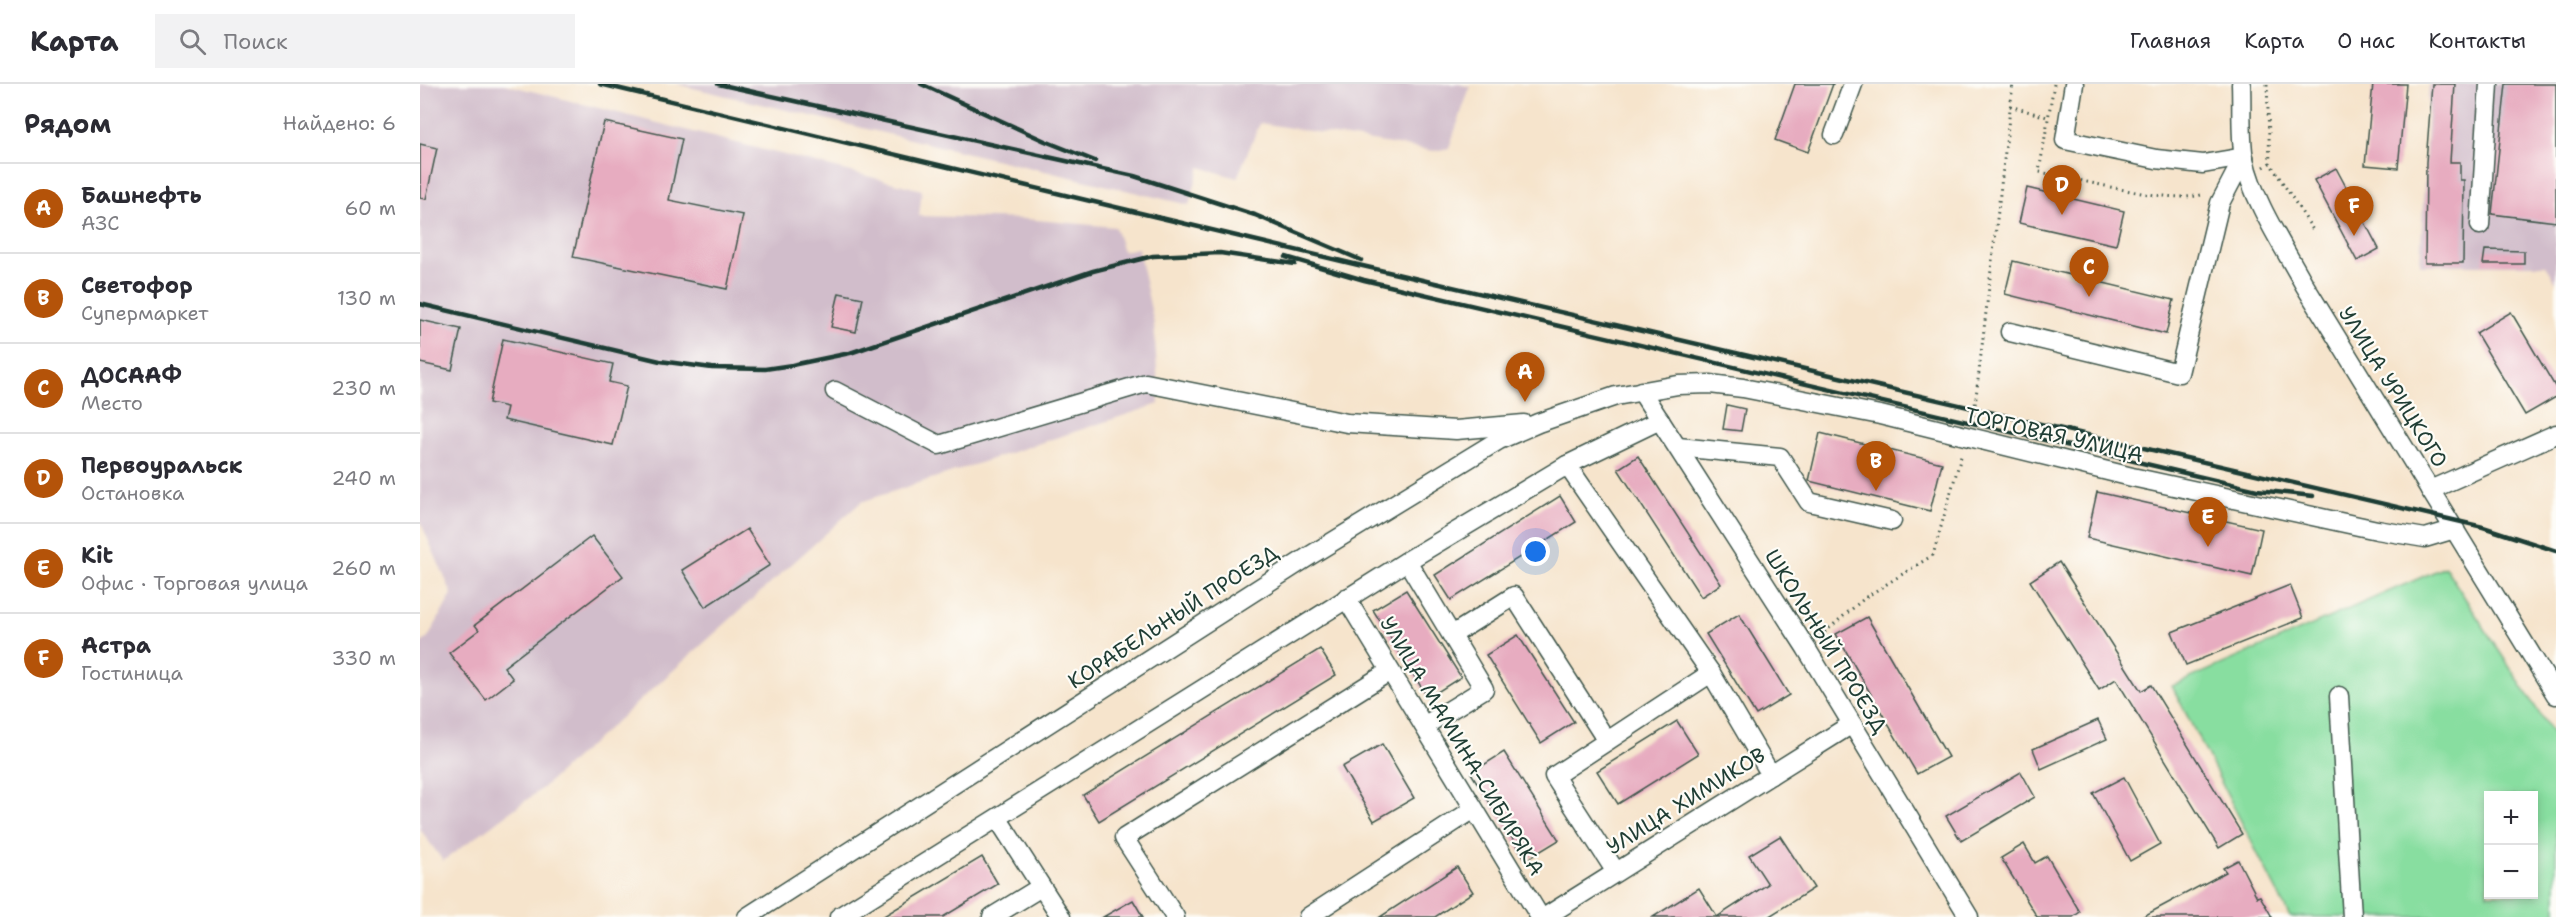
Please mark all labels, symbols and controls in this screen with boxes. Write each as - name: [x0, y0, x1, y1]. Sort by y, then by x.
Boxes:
- search box: [155, 14, 575, 68]
- text: Карта: [30, 22, 119, 60]
- icon: search: [176, 25, 209, 58]
- text: Поиск: [224, 27, 288, 56]
- text: Главная: [2130, 27, 2211, 55]
- text: Карта: [2244, 27, 2304, 55]
- text: О нас: [2337, 27, 2395, 55]
- text: Контакты: [2428, 27, 2526, 55]
- text: Рядом: [24, 106, 111, 141]
- text: Найдено: 6: [283, 110, 396, 136]
- pin: D: [2042, 166, 2082, 215]
- text: Башнефть: [81, 181, 202, 210]
- pin: F: [2334, 186, 2374, 236]
- text: A: [36, 195, 51, 221]
- text: 60 m: [344, 195, 396, 221]
- text: АЗС: [81, 210, 119, 236]
- pin: C: [2070, 248, 2108, 297]
- text: Светофор: [81, 271, 193, 300]
- text: B: [37, 285, 50, 311]
- text: 130 m: [337, 285, 396, 311]
- text: Супермаркет: [81, 300, 208, 326]
- street label: УЛИЦА УРИЦКОГО: [2332, 301, 2454, 473]
- pin: A: [1506, 352, 1544, 402]
- text: ДОСААФ: [81, 361, 182, 390]
- text: C: [37, 375, 50, 401]
- text: 230 m: [331, 375, 396, 401]
- text: Место: [81, 390, 143, 416]
- street label: ТОРГОВАЯ УЛИЦА: [1962, 401, 2146, 469]
- pin: B: [1856, 442, 1896, 491]
- text: Первоуральск: [81, 451, 242, 480]
- text: D: [36, 465, 51, 491]
- text: 240 m: [331, 465, 396, 491]
- text: Остановка: [81, 480, 185, 506]
- pin: E: [2188, 498, 2228, 547]
- your location: [1521, 537, 1550, 566]
- street label: КОРАБЕЛЬНЫЙ ПРОЕЗД: [1063, 538, 1284, 695]
- text: Kit: [81, 541, 113, 570]
- street label: ШКОЛЬНЫЙ ПРОЕЗД: [1758, 544, 1894, 738]
- text: E: [37, 555, 50, 581]
- text: 260 m: [331, 555, 396, 581]
- text: Офис · Торговая улица: [81, 570, 308, 596]
- street label: УЛИЦА МАМИНА-СИБИРЯКА: [1373, 611, 1551, 881]
- text: Астра: [81, 631, 151, 660]
- text: F: [38, 645, 49, 671]
- text: 330 m: [332, 645, 396, 671]
- text: Гостиница: [81, 660, 183, 686]
- street label: УЛИЦА ХИМИКОВ: [1601, 741, 1771, 861]
- map controls: [2484, 791, 2538, 899]
- button: +: [2484, 791, 2538, 845]
- button: −: [2484, 845, 2538, 899]

